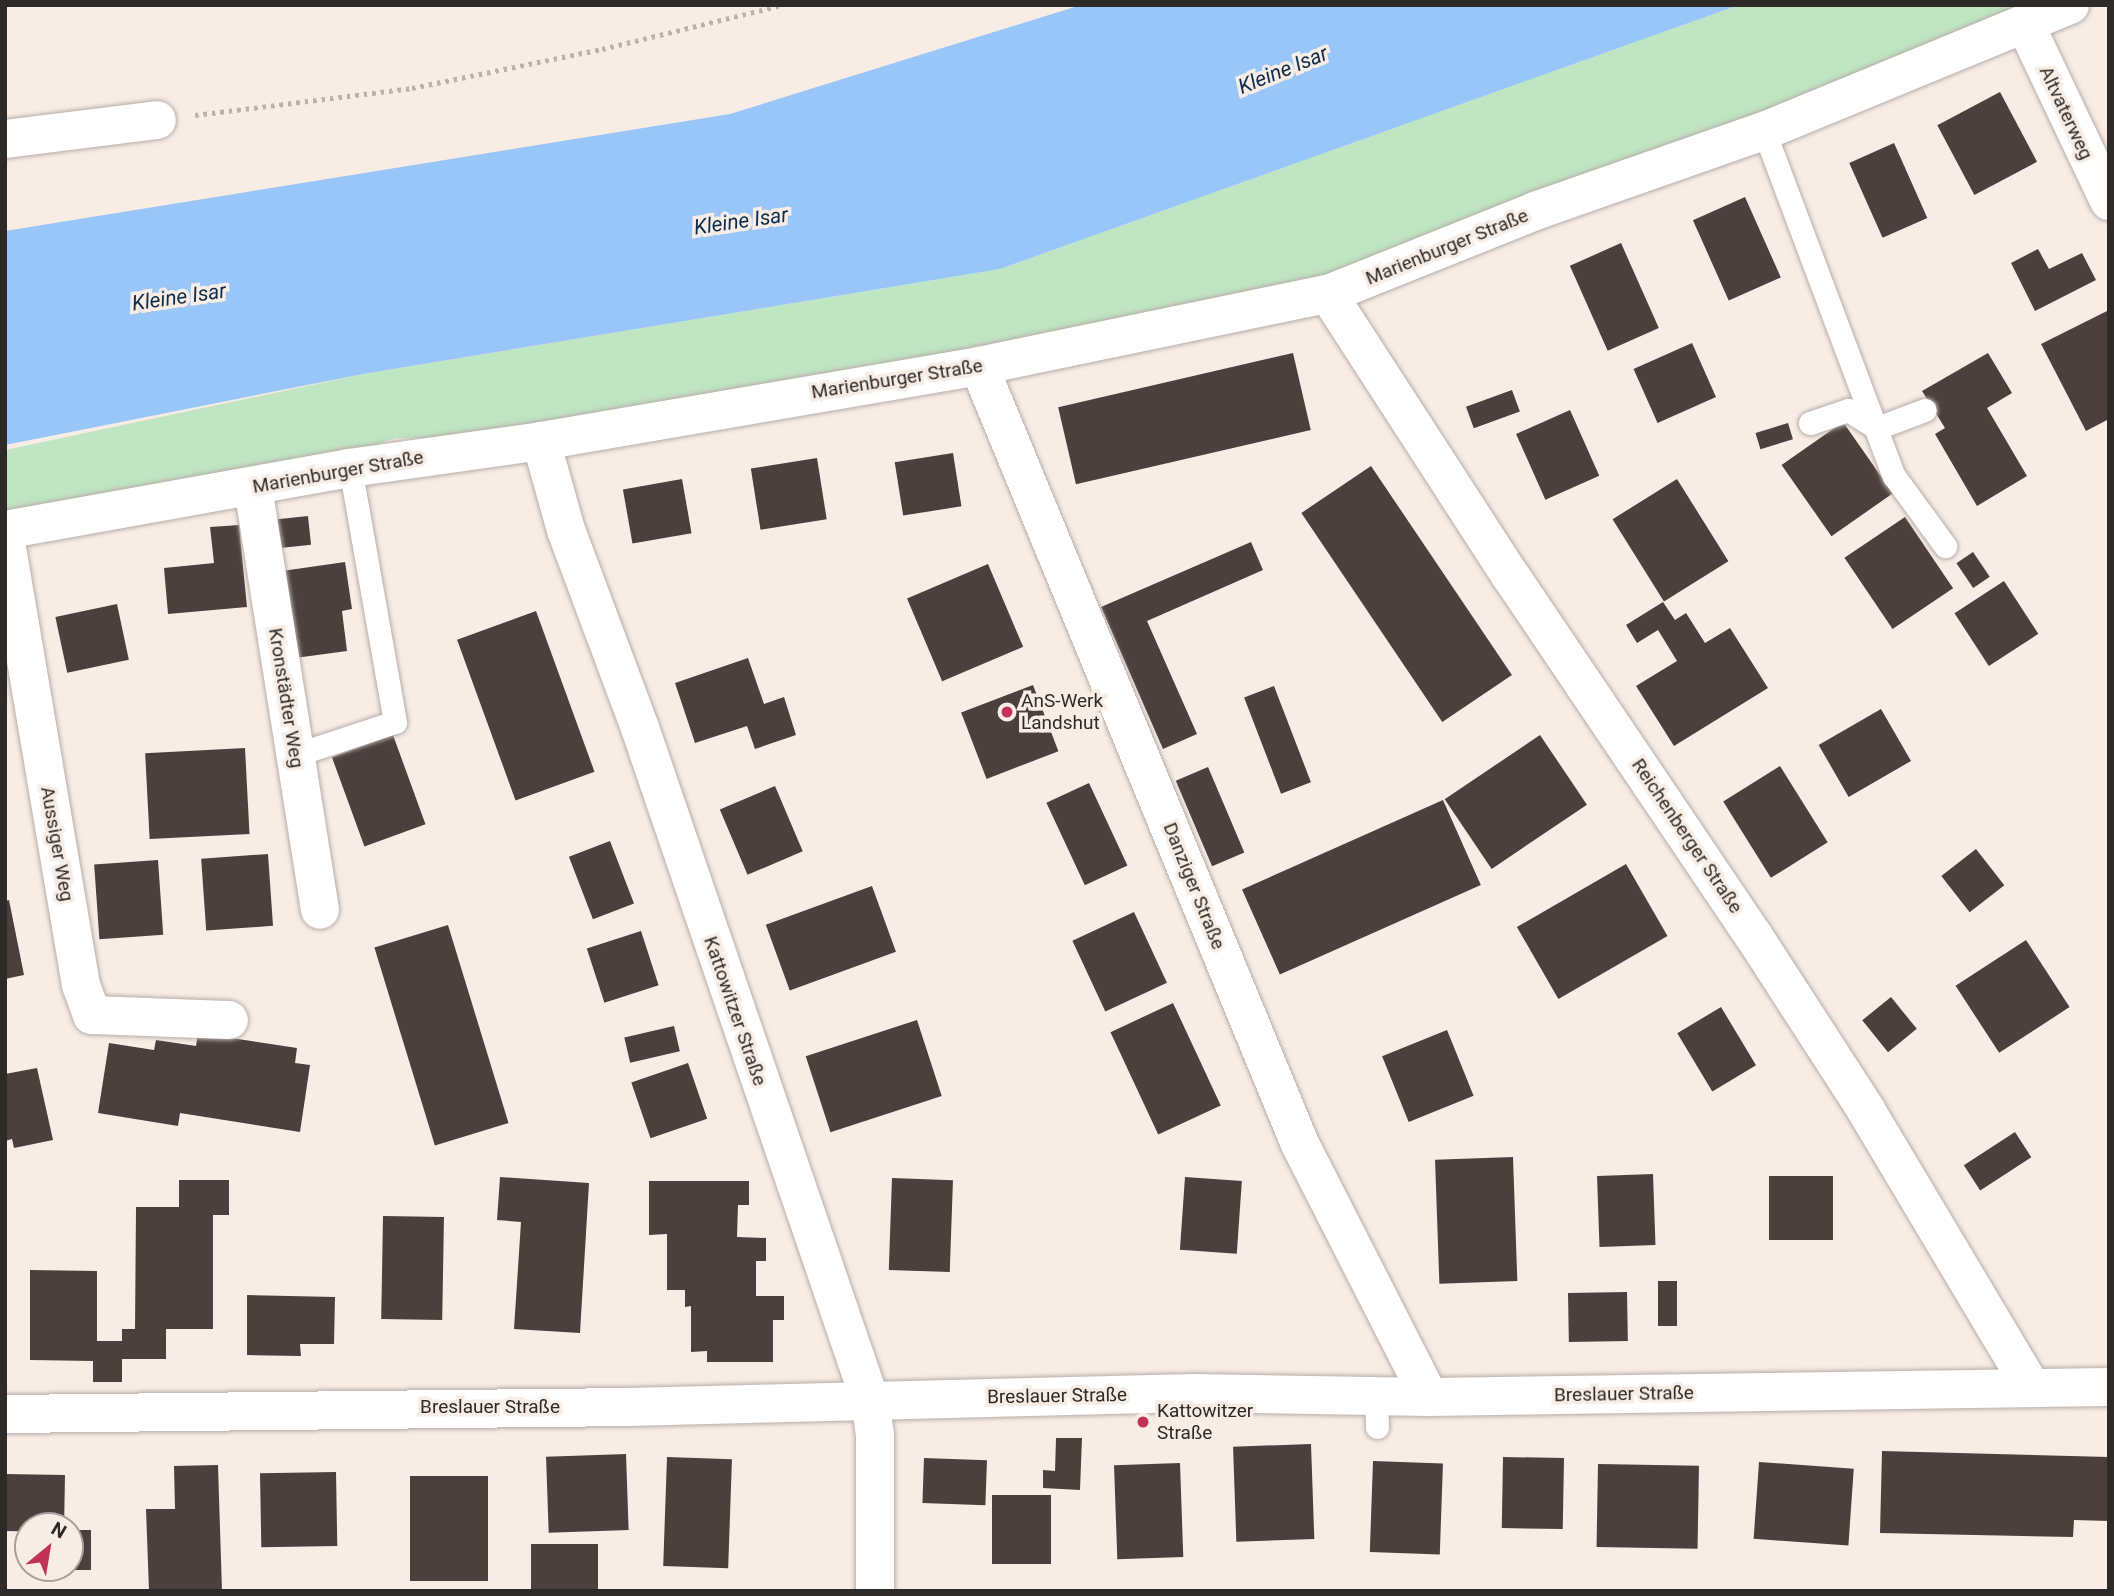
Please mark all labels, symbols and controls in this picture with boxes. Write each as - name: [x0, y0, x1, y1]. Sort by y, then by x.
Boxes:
- water label: Kleine Isar: [1234, 41, 1332, 99]
- street label: Altvaterweg: [2034, 63, 2098, 163]
- water label: Kleine Isar: [692, 202, 790, 240]
- street label: Marienburger Straße: [1362, 204, 1532, 290]
- water label: Kleine Isar: [130, 278, 228, 316]
- street label: Marienburger Straße: [810, 354, 984, 404]
- street label: Marienburger Straße: [251, 446, 425, 498]
- street label: Kronstädter Weg: [264, 626, 308, 770]
- place label: AnS-Werk Landshut: [1021, 690, 1103, 734]
- marker: AnS-Werk Landshut: [999, 704, 1015, 720]
- street label: Reichenberger Straße: [1627, 754, 1747, 918]
- street label: Aussiger Weg: [36, 785, 78, 903]
- street label: Danziger Straße: [1158, 819, 1230, 953]
- street label: Kattowitzer Straße: [699, 933, 771, 1089]
- street label: Breslauer Straße: [1554, 1381, 1694, 1407]
- street label: Breslauer Straße: [987, 1383, 1127, 1409]
- street label: Breslauer Straße: [420, 1396, 560, 1418]
- place label: Kattowitzer Straße: [1157, 1400, 1253, 1444]
- marker: Kattowitzer Straße: [1135, 1414, 1151, 1430]
- north arrow: [14, 1512, 84, 1582]
- text: N: [47, 1517, 70, 1543]

